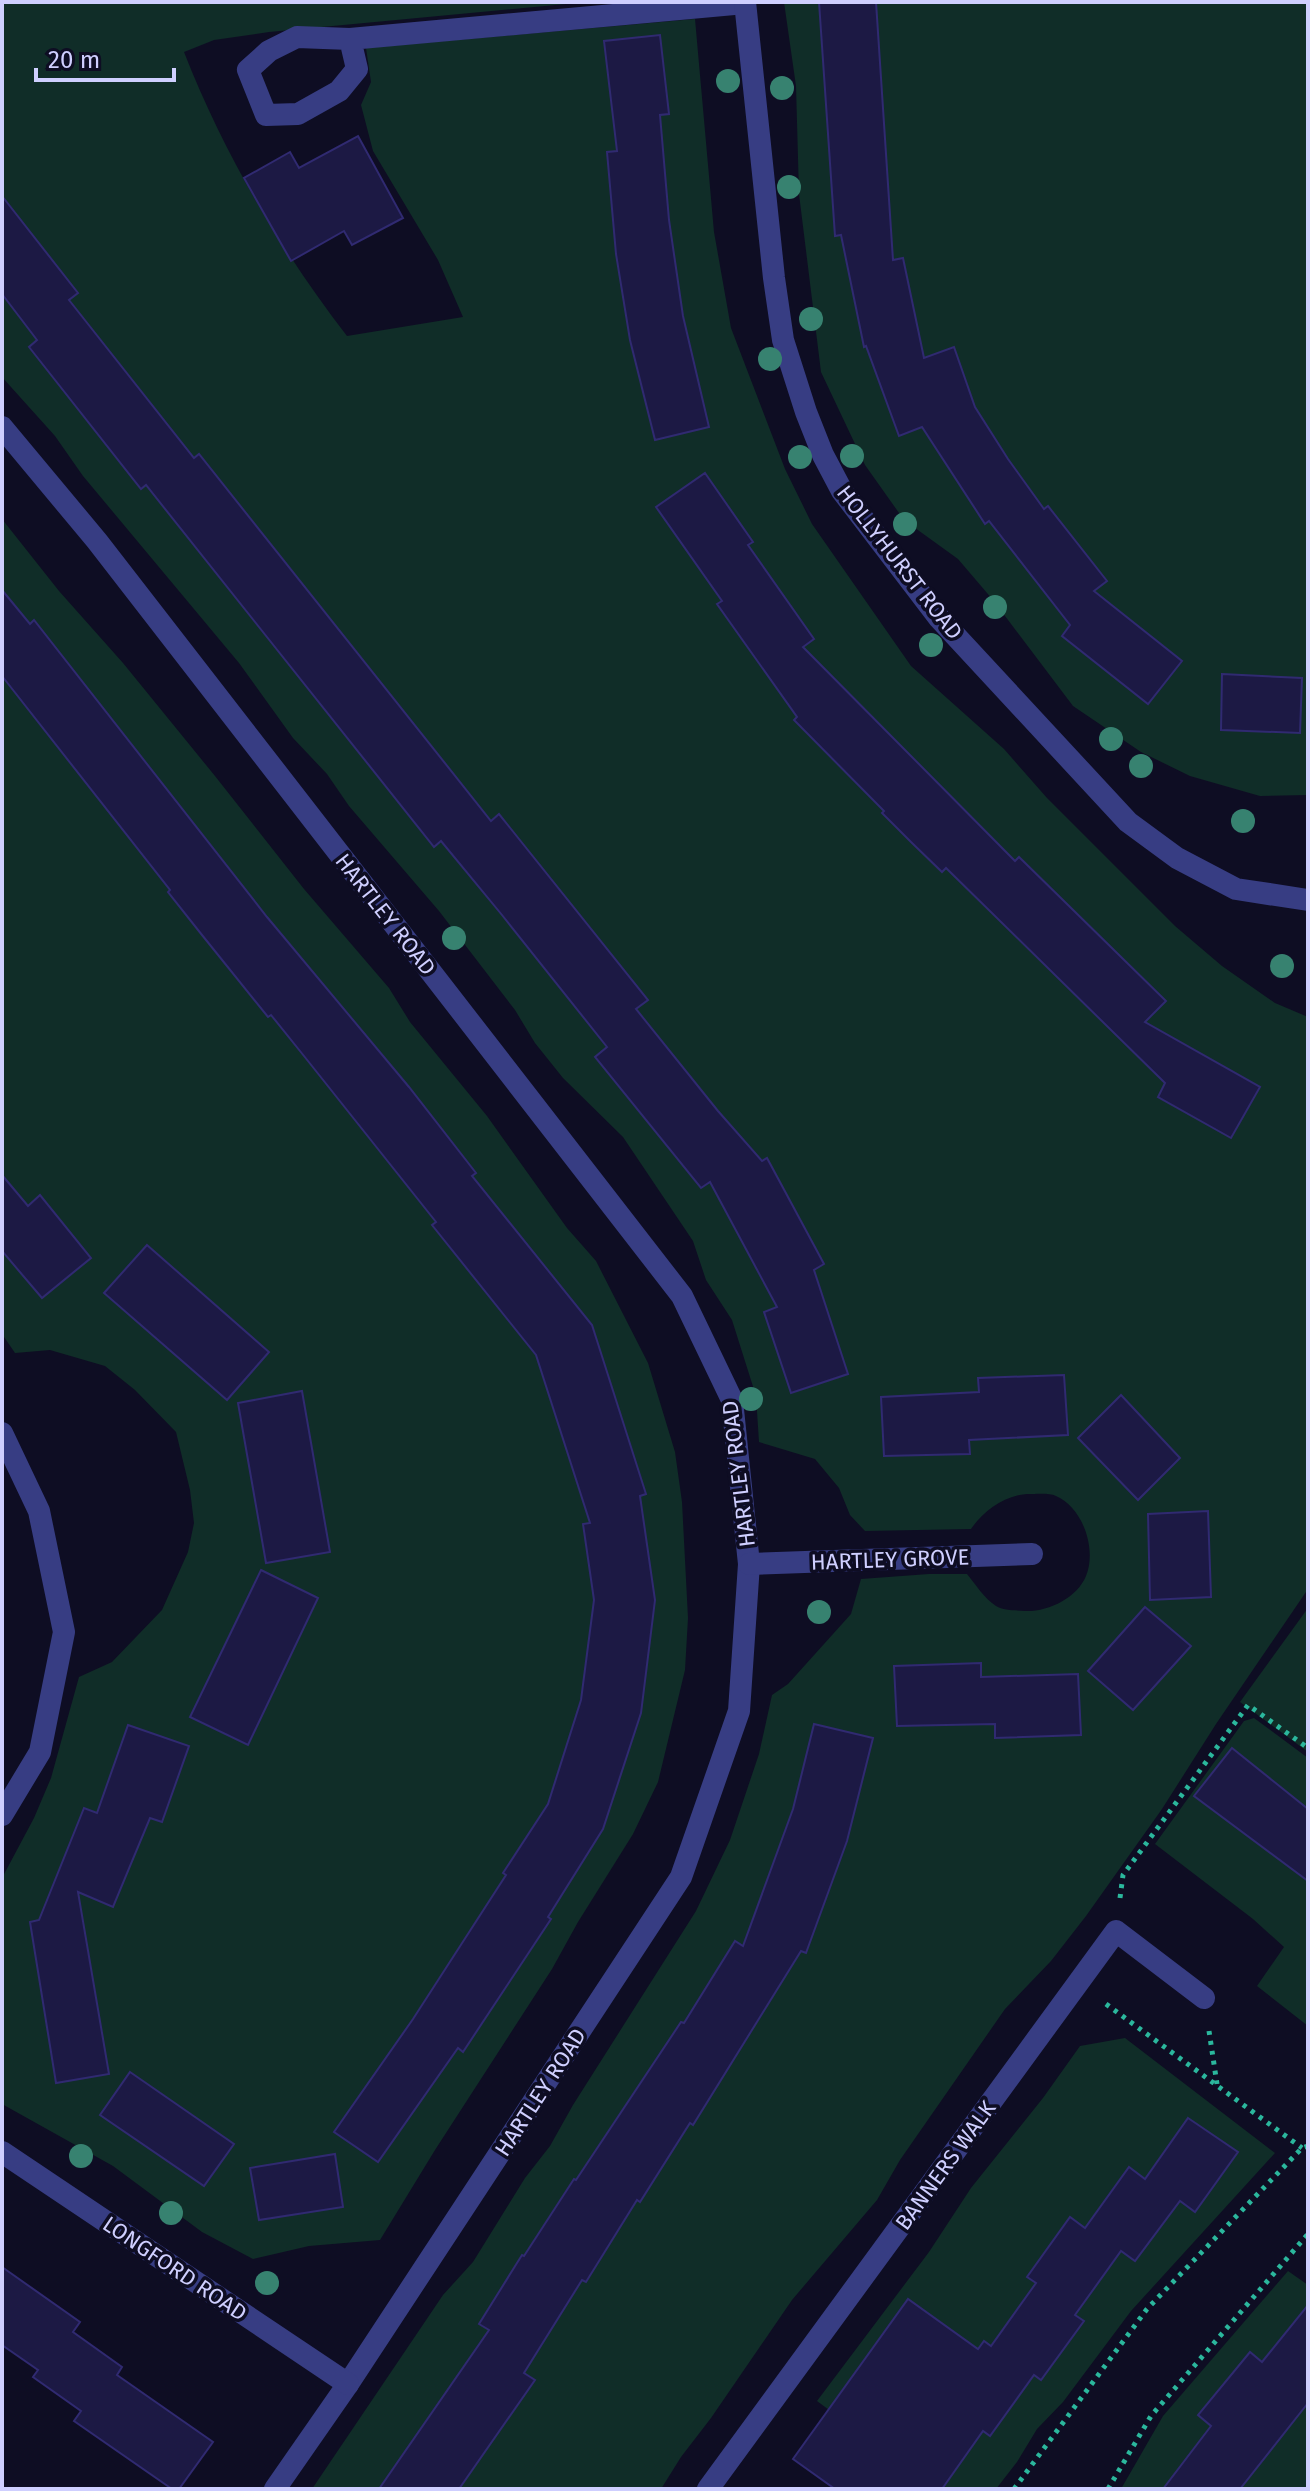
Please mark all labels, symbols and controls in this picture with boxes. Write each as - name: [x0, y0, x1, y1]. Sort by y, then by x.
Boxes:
- scale bar: [36, 32, 174, 82]
- text: 20 m: [48, 46, 100, 74]
- street label: HOLLYHURST ROAD: [831, 480, 968, 645]
- street label: HARTLEY ROAD: [330, 848, 442, 981]
- street label: HARTLEY ROAD: [716, 1399, 761, 1549]
- street label: HARTLEY GROVE: [810, 1543, 970, 1576]
- street label: HARTLEY ROAD: [489, 2023, 592, 2161]
- street label: BANNERS WALK: [889, 2095, 1001, 2235]
- street label: LONGFORD ROAD: [98, 2210, 252, 2327]

